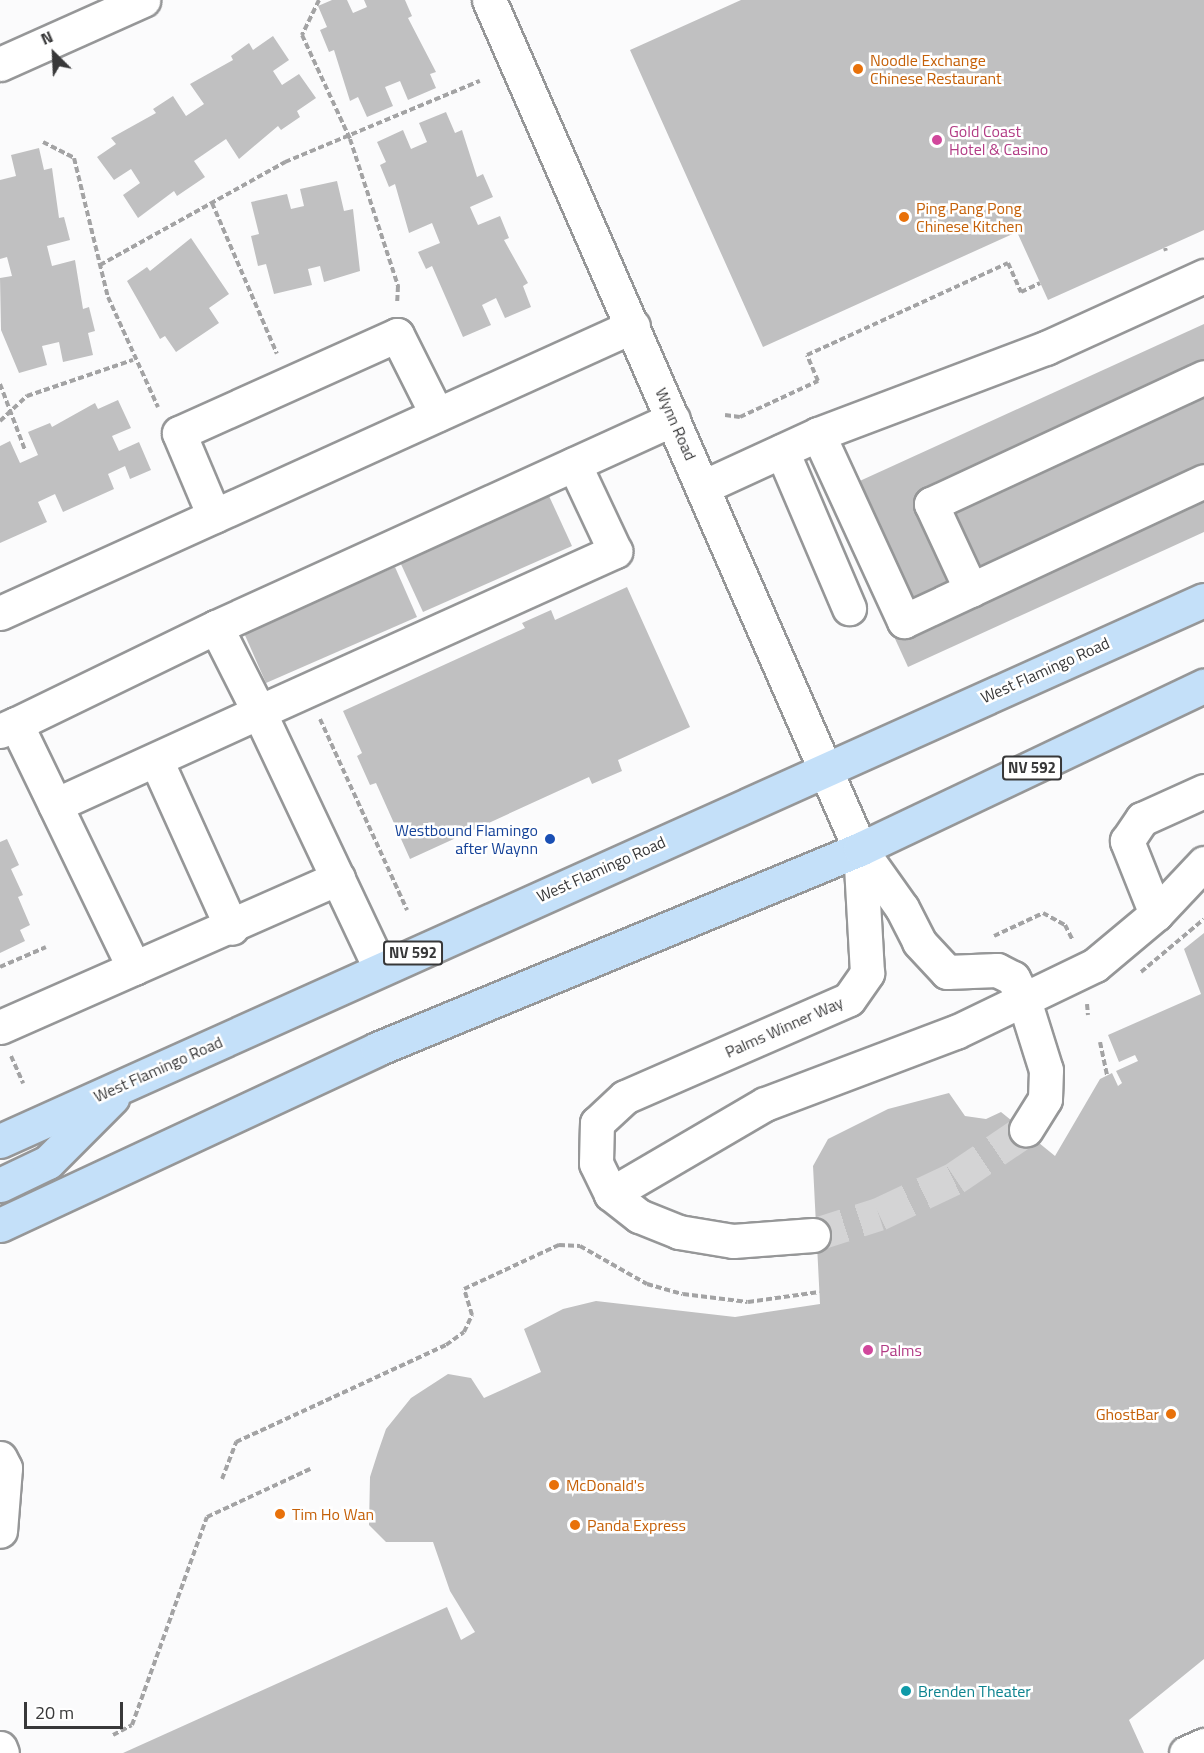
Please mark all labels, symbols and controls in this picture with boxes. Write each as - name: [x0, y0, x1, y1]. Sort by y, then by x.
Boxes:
- north arrow: [24, 24, 84, 84]
- text: N: [37, 24, 57, 51]
- place label: Noodle Exchange Chinese Restaurant: [870, 50, 1002, 88]
- marker: Noodle Exchange Chinese Restaurant: [851, 62, 865, 76]
- place label: Gold Coast Hotel & Casino: [949, 121, 1048, 159]
- marker: Gold Coast Hotel & Casino: [930, 133, 944, 147]
- place label: Ping Pang Pong Chinese Kitchen: [916, 198, 1023, 236]
- marker: Ping Pang Pong Chinese Kitchen: [897, 210, 911, 224]
- street label: Wynn Road: [652, 385, 700, 463]
- street label: West Flamingo Road: [978, 633, 1112, 707]
- road number: NV 592: [1002, 756, 1062, 780]
- place label: Westbound Flamingo after Waynn: [395, 820, 538, 858]
- street label: West Flamingo Road: [534, 832, 668, 906]
- marker: Westbound Flamingo after Waynn: [543, 832, 557, 846]
- road number: NV 592: [383, 941, 443, 965]
- street label: Palms Winner Way: [722, 992, 846, 1062]
- street label: West Flamingo Road: [91, 1032, 225, 1106]
- place label: Palms: [880, 1340, 922, 1360]
- marker: Palms: [861, 1343, 875, 1357]
- place label: GhostBar: [1096, 1404, 1159, 1424]
- marker: GhostBar: [1164, 1407, 1178, 1421]
- place label: McDonald's: [566, 1475, 645, 1495]
- marker: McDonald's: [547, 1478, 561, 1492]
- place label: Tim Ho Wan: [292, 1504, 374, 1524]
- marker: Tim Ho Wan: [273, 1507, 287, 1521]
- place label: Panda Express: [587, 1515, 686, 1535]
- marker: Panda Express: [568, 1518, 582, 1532]
- place label: Brenden Theater: [918, 1681, 1031, 1701]
- marker: Brenden Theater: [899, 1684, 913, 1698]
- scale bar: [27, 1690, 126, 1728]
- text: 20 m: [35, 1699, 74, 1726]

